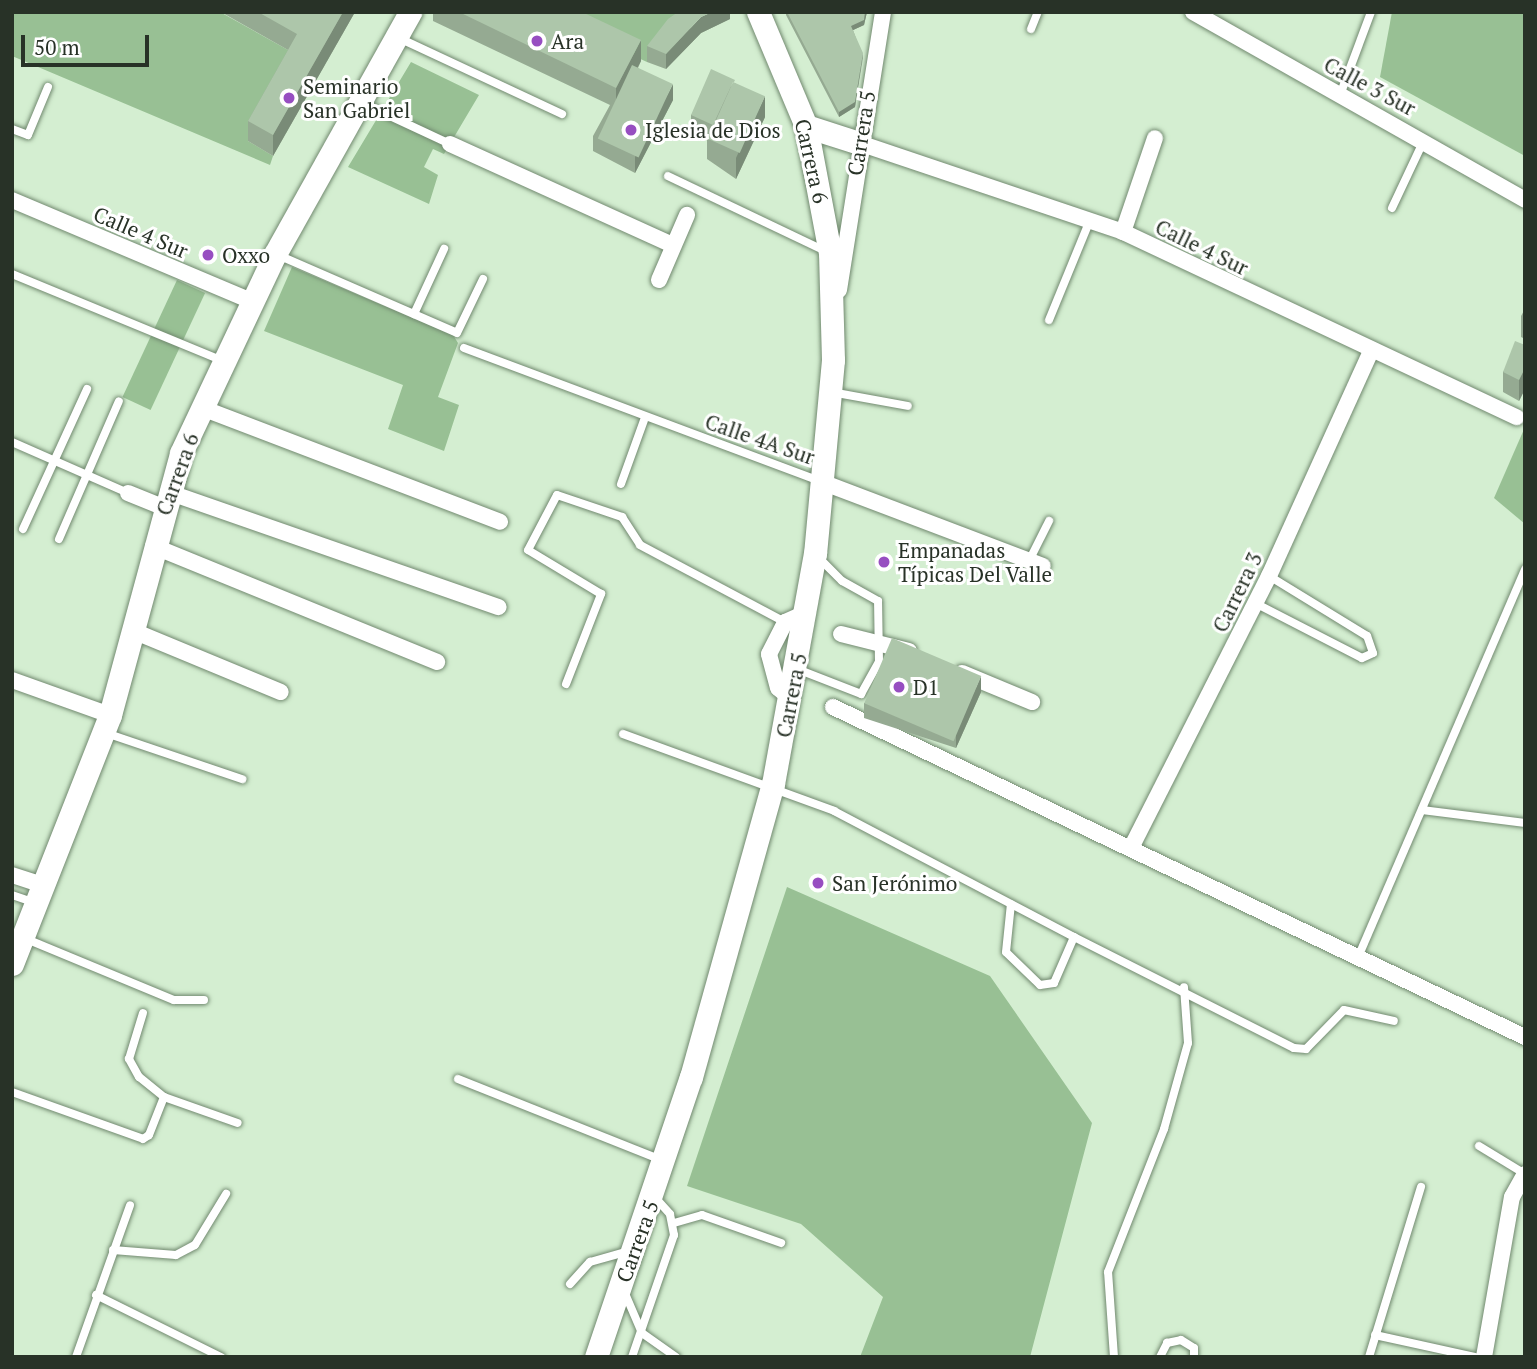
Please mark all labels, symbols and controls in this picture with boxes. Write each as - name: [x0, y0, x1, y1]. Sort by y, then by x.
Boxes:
- scale bar: [24, 21, 152, 65]
- place label: Ara: [551, 28, 584, 54]
- text: 50 m: [34, 33, 80, 61]
- marker: Ara: [529, 33, 545, 49]
- street label: Calle 3 Sur: [1320, 51, 1420, 121]
- place label: Seminario San Gabriel: [303, 73, 410, 123]
- street label: Carrera 5: [842, 89, 880, 177]
- marker: Seminario San Gabriel: [281, 90, 297, 106]
- street label: Carrera 6: [790, 116, 834, 206]
- place label: Iglesia de Dios: [645, 117, 781, 143]
- marker: Iglesia de Dios: [623, 122, 639, 138]
- street label: Calle 4 Sur: [90, 201, 192, 263]
- street label: Calle 4 Sur: [1151, 214, 1253, 280]
- place label: Oxxo: [222, 242, 270, 268]
- marker: Oxxo: [200, 247, 216, 263]
- street label: Calle 4A Sur: [702, 408, 818, 470]
- street label: Carrera 6: [150, 429, 204, 519]
- place label: Empanadas Típicas Del Valle: [898, 537, 1053, 587]
- street label: Carrera 3: [1207, 548, 1267, 636]
- marker: Empanadas Típicas Del Valle: [876, 554, 892, 570]
- street label: Carrera 5: [770, 650, 812, 740]
- place label: D1: [913, 674, 939, 700]
- marker: D1: [891, 679, 907, 695]
- place label: San Jerónimo: [832, 870, 957, 896]
- marker: San Jerónimo: [810, 875, 826, 891]
- street label: Carrera 5: [610, 1196, 664, 1286]

